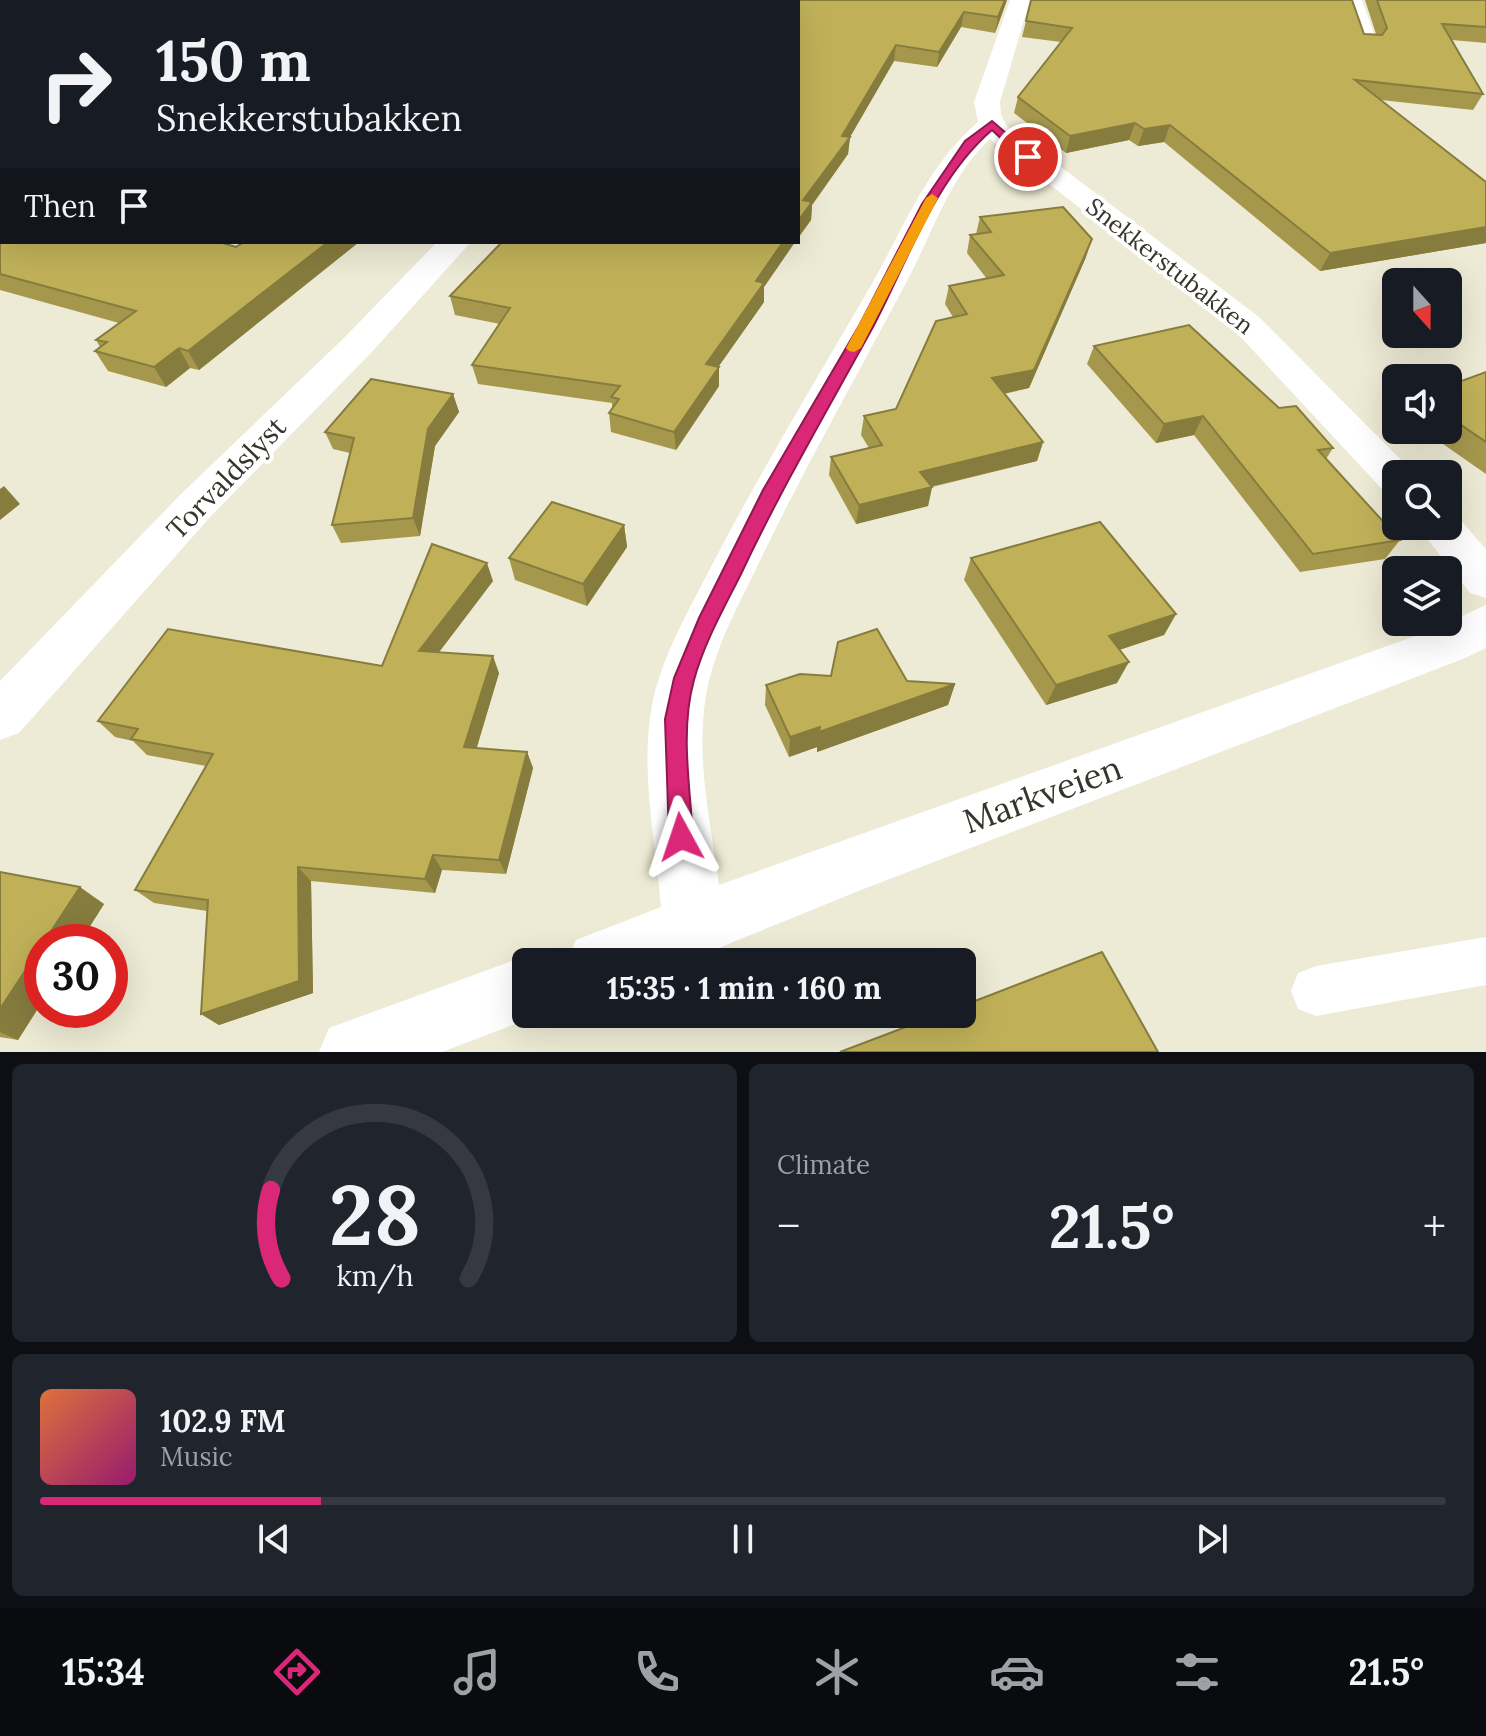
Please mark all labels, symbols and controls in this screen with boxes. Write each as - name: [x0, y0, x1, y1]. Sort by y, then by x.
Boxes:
- text: 150 m: [156, 25, 311, 96]
- icon: right: [24, 32, 128, 136]
- text: Snekkerstubakken: [156, 95, 462, 141]
- pin: [994, 123, 1062, 191]
- icon: arrive: [1006, 135, 1050, 179]
- icon: arrive: [112, 184, 156, 228]
- text: Then: [24, 187, 96, 225]
- street label: Snekkerstubakken: [1080, 191, 1260, 341]
- north arrow: [1382, 268, 1462, 348]
- map controls: [1382, 268, 1462, 636]
- button: sound: [1382, 364, 1462, 444]
- street label: Torvaldslyst: [159, 409, 294, 547]
- button: search: [1382, 460, 1462, 540]
- button: layers: [1382, 556, 1462, 636]
- street label: Markveien: [957, 745, 1127, 843]
- position arrow: [639, 795, 723, 879]
- speed limit sign: 30: [24, 924, 128, 1028]
- text: 15:35 · 1 min · 160 m: [607, 969, 881, 1007]
- text: Climate: [777, 1148, 870, 1181]
- text: 28: [329, 1161, 420, 1268]
- text: 21.5°: [1049, 1188, 1174, 1264]
- text: −: [777, 1198, 800, 1254]
- text: +: [1423, 1198, 1446, 1254]
- text: km/h: [336, 1257, 413, 1294]
- text: 102.9 FM: [160, 1402, 286, 1440]
- text: Music: [160, 1440, 233, 1473]
- icon: previous: [252, 1517, 296, 1561]
- icon: pause: [721, 1517, 765, 1561]
- icon: next: [1190, 1517, 1234, 1561]
- icon: directions: [269, 1644, 325, 1700]
- icon: music: [449, 1644, 505, 1700]
- icon: phone: [629, 1644, 685, 1700]
- icon: climate: [809, 1644, 865, 1700]
- icon: car: [989, 1644, 1045, 1700]
- icon: filters: [1169, 1644, 1225, 1700]
- text: 15:34: [62, 1649, 145, 1695]
- text: 21.5°: [1349, 1649, 1424, 1695]

